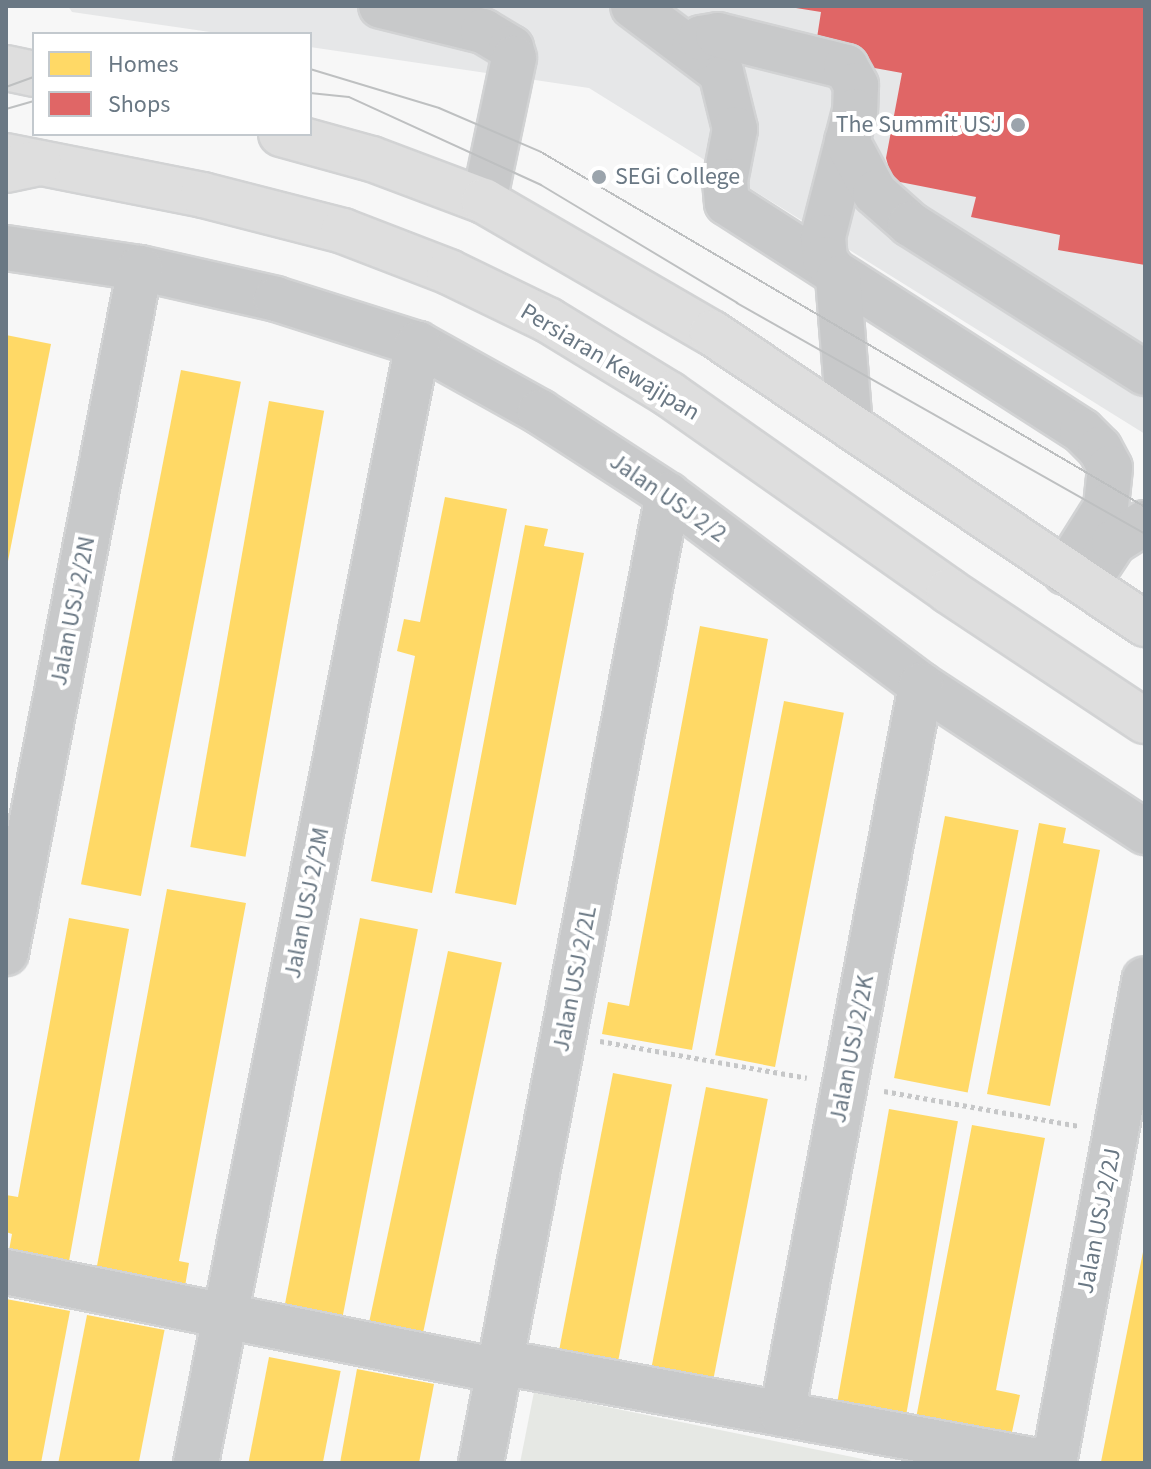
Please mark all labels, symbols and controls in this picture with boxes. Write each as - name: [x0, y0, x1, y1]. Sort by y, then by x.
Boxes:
- legend: [32, 32, 312, 136]
- text: Homes: [108, 47, 179, 82]
- text: Shops: [108, 87, 170, 122]
- place label: The Summit USJ: [836, 111, 1002, 139]
- marker: The Summit USJ: [1009, 116, 1027, 134]
- place label: SEGi College: [615, 163, 740, 191]
- marker: SEGi College: [590, 168, 608, 186]
- street label: Persiaran Kewajipan: [515, 297, 705, 427]
- street label: Jalan USJ 2/2: [604, 447, 732, 549]
- street label: Jalan USJ 2/2N: [44, 534, 102, 688]
- street label: Jalan USJ 2/2M: [278, 825, 336, 981]
- street label: Jalan USJ 2/2L: [547, 904, 603, 1054]
- street label: Jalan USJ 2/2K: [824, 973, 880, 1125]
- street label: Jalan USJ 2/2J: [1071, 1146, 1127, 1296]

